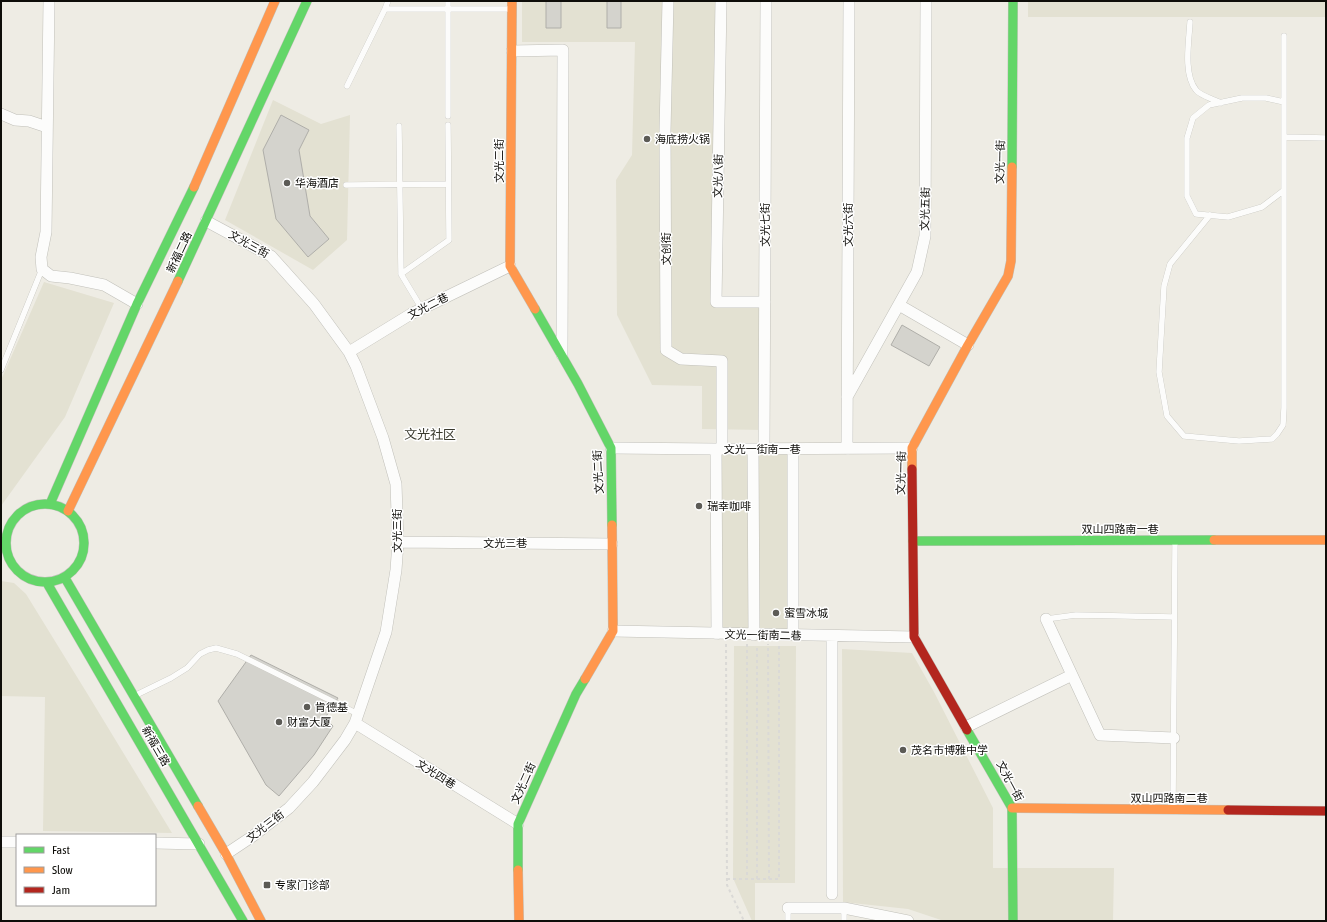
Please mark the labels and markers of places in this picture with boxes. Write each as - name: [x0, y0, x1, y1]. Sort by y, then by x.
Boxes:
- place label: 海底捞火锅: [655, 133, 710, 145]
- marker: 海底捞火锅: [642, 134, 652, 144]
- place label: 华海酒店: [295, 177, 339, 189]
- marker: 华海酒店: [282, 178, 292, 188]
- place label: 瑞幸咖啡: [707, 500, 751, 512]
- marker: 瑞幸咖啡: [694, 501, 704, 511]
- place label: 蜜雪冰城: [784, 607, 828, 619]
- marker: 蜜雪冰城: [771, 608, 781, 618]
- place label: 肯德基: [315, 701, 348, 713]
- marker: 肯德基: [302, 702, 312, 712]
- place label: 财富大厦: [287, 716, 331, 728]
- marker: 财富大厦: [274, 717, 284, 727]
- place label: 茂名市博雅中学: [911, 744, 988, 756]
- marker: 茂名市博雅中学: [898, 745, 908, 755]
- place label: 专家门诊部: [275, 879, 330, 891]
- marker: 专家门诊部: [262, 880, 272, 890]

